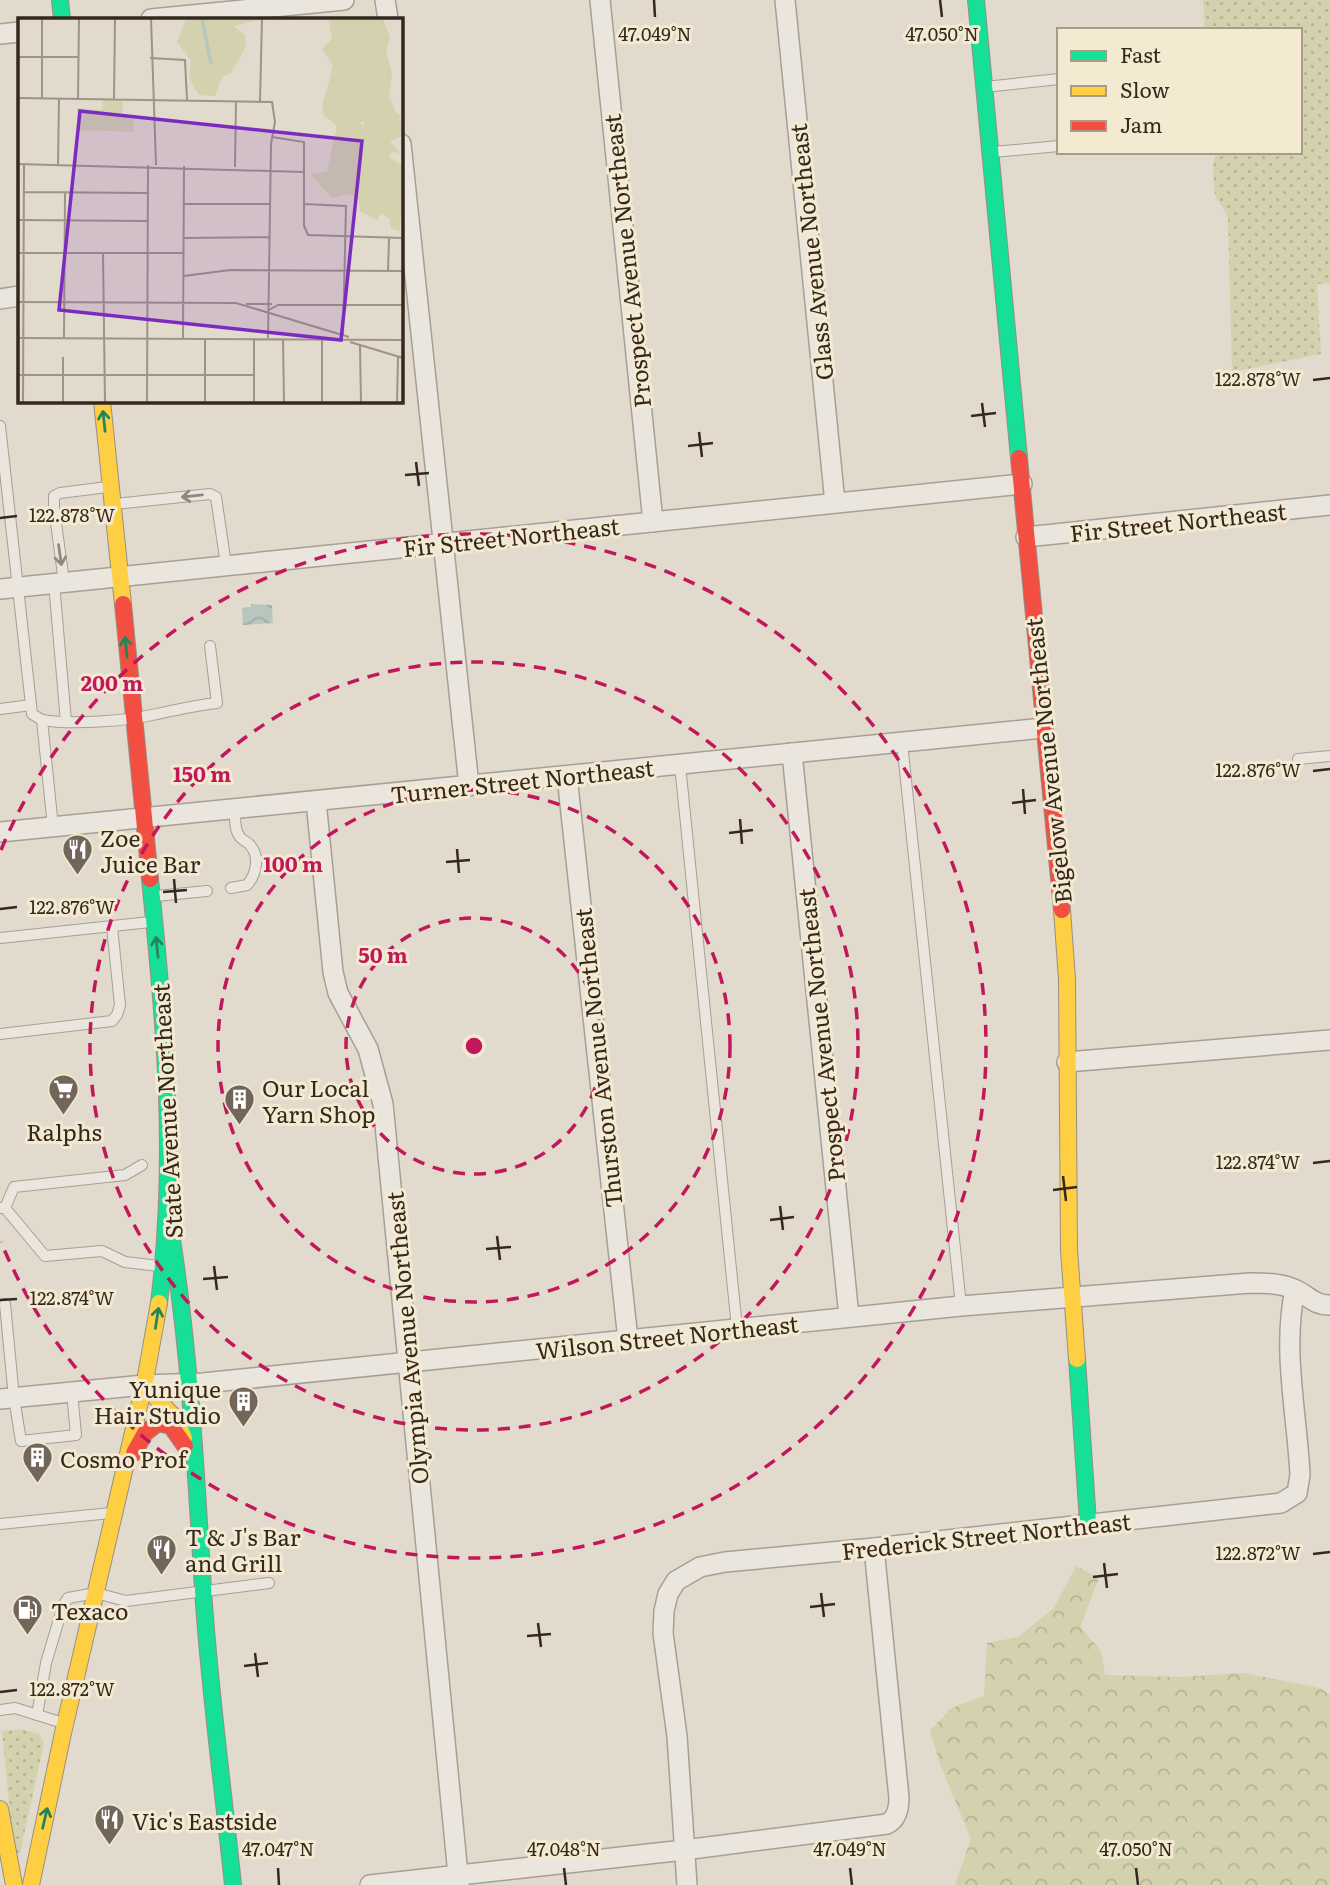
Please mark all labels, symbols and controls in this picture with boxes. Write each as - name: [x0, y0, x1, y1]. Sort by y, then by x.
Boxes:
- inset map: [18, 18, 402, 402]
- text: 47.049°N: [618, 20, 692, 47]
- text: 47.050°N: [905, 20, 979, 47]
- legend: [1057, 28, 1302, 154]
- text: Fast: [1120, 38, 1161, 69]
- text: Slow: [1120, 73, 1170, 104]
- text: Jam: [1120, 108, 1162, 139]
- street label: Prospect Avenue Northeast: [594, 112, 658, 409]
- street label: Glass Avenue Northeast: [780, 121, 840, 382]
- text: 122.878°W: [1215, 365, 1301, 392]
- one-way arrow: [97, 410, 110, 433]
- one-way arrow: [182, 490, 204, 503]
- street label: Fir Street Northeast: [1068, 493, 1289, 549]
- text: 122.878°W: [29, 501, 115, 528]
- street label: Fir Street Northeast: [401, 508, 622, 564]
- one-way arrow: [54, 543, 67, 566]
- street label: Bigelow Avenue Northeast: [1015, 616, 1079, 906]
- one-way arrow: [120, 636, 133, 659]
- text: 200 m: [81, 666, 143, 697]
- street label: Turner Street Northeast: [389, 749, 656, 811]
- text: 122.876°W: [1215, 756, 1301, 783]
- text: 150 m: [173, 757, 231, 788]
- place label: Zoe Juice Bar: [100, 820, 201, 880]
- restaurant icon: Zoe Juice Bar: [60, 833, 94, 877]
- text: 100 m: [263, 847, 323, 878]
- street label: Prospect Avenue Northeast: [788, 886, 852, 1183]
- text: 122.876°W: [29, 893, 115, 920]
- street label: Thurston Avenue Northeast: [564, 906, 630, 1210]
- one-way arrow: [150, 936, 163, 959]
- text: 50 m: [358, 938, 408, 969]
- street label: State Avenue Northeast: [142, 982, 190, 1239]
- centre of rings: [462, 1034, 486, 1058]
- place label: Our Local Yarn Shop: [262, 1070, 375, 1130]
- supermarket icon: Ralphs: [47, 1073, 81, 1117]
- building icon: Our Local Yarn Shop: [222, 1083, 256, 1127]
- place label: Ralphs: [26, 1114, 102, 1148]
- text: 122.874°W: [1216, 1148, 1300, 1175]
- street label: Olympia Avenue Northeast: [376, 1189, 436, 1486]
- text: 122.874°W: [30, 1284, 114, 1311]
- street label: Wilson Street Northeast: [534, 1305, 801, 1367]
- one-way arrow: [150, 1307, 163, 1330]
- place label: Yunique Hair Studio: [94, 1371, 221, 1431]
- building icon: Yunique Hair Studio: [227, 1384, 261, 1428]
- building icon: Cosmo Prof: [20, 1441, 54, 1485]
- place label: Cosmo Prof: [60, 1441, 189, 1475]
- street label: Frederick Street Northeast: [840, 1503, 1133, 1567]
- place label: T & J's Bar and Grill: [185, 1519, 301, 1579]
- restaurant icon: T & J's Bar and Grill: [145, 1532, 179, 1576]
- text: 122.872°W: [1215, 1539, 1301, 1566]
- fuel station icon: Texaco: [11, 1593, 45, 1637]
- place label: Texaco: [51, 1593, 128, 1627]
- text: 122.872°W: [29, 1675, 115, 1702]
- restaurant icon: Vic's Eastside: [92, 1803, 126, 1847]
- place label: Vic's Eastside: [132, 1803, 277, 1837]
- one-way arrow: [39, 1807, 52, 1830]
- text: 47.047°N: [242, 1835, 314, 1862]
- text: 47.048°N: [527, 1835, 601, 1862]
- text: 47.049°N: [813, 1835, 887, 1862]
- text: 47.050°N: [1099, 1835, 1173, 1862]

